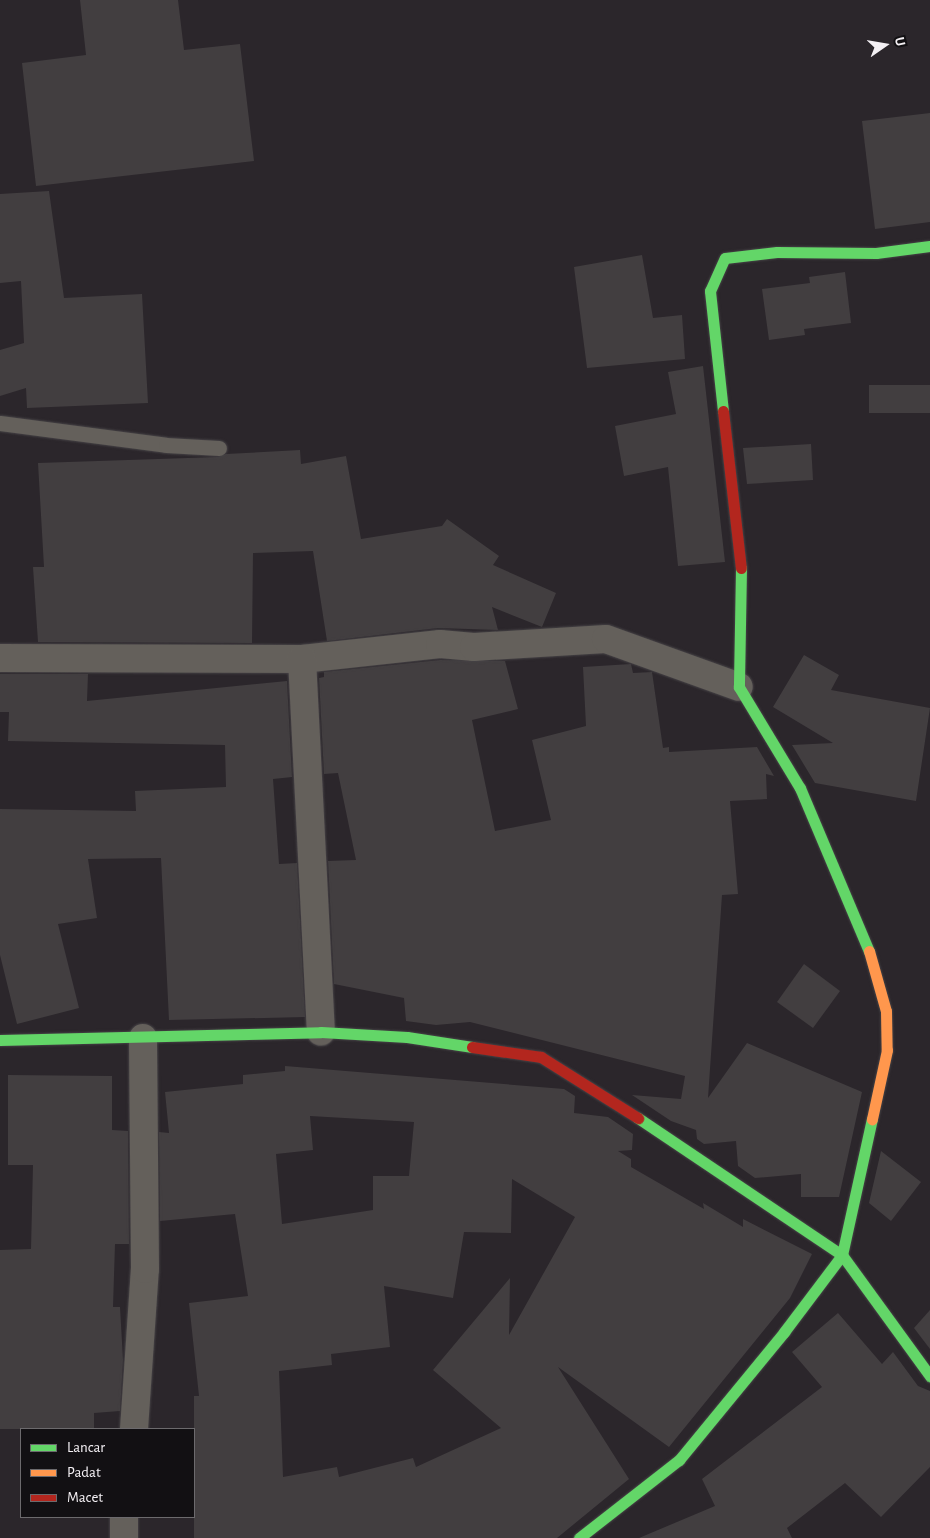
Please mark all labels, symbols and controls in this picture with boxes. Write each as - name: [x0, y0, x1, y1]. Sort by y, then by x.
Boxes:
- north arrow: [860, 20, 910, 70]
- text: U: [892, 36, 907, 48]
- legend: [20, 1428, 195, 1518]
- text: Lancar: [67, 1440, 105, 1455]
- text: Padat: [67, 1465, 101, 1480]
- text: Macet: [67, 1490, 103, 1505]

